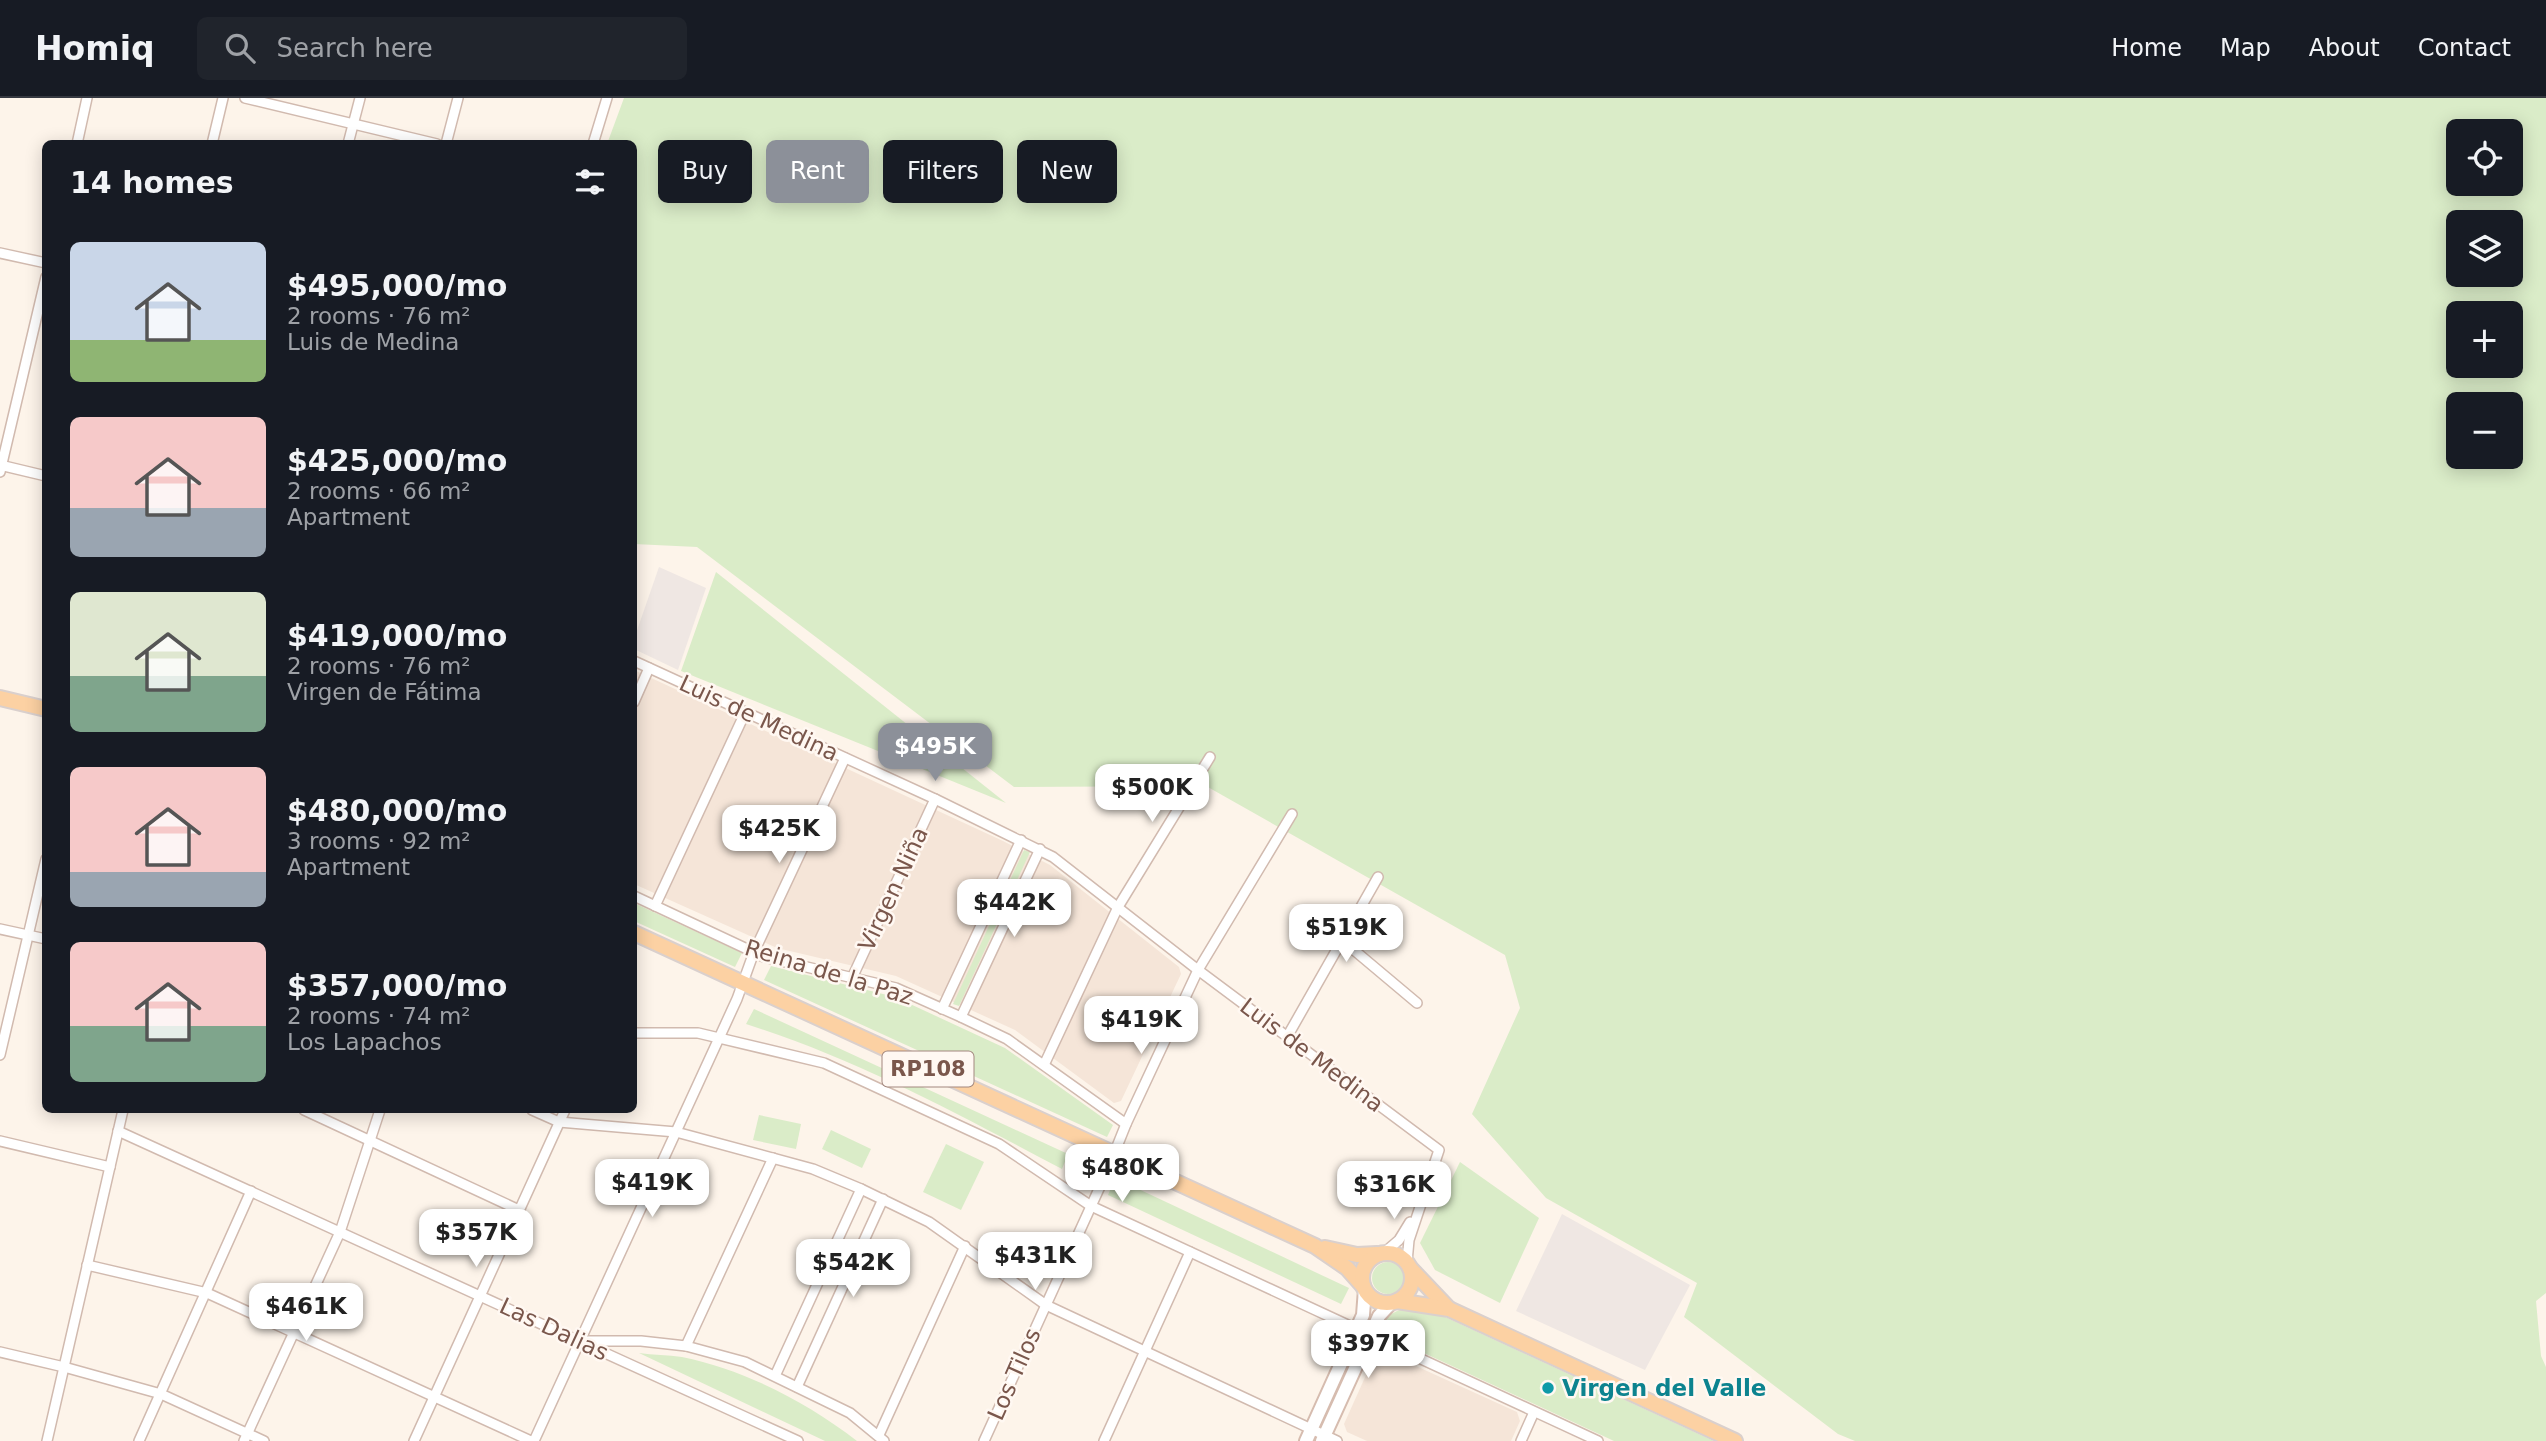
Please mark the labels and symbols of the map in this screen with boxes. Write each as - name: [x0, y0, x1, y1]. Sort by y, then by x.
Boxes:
- street label: Luis de Medina: [675, 670, 843, 766]
- pin: $495K: [886, 724, 984, 783]
- pin: $500K: [1103, 764, 1201, 824]
- pin: $425K: [730, 806, 828, 865]
- street label: Virgen Niña: [853, 823, 933, 955]
- pin: $442K: [965, 880, 1063, 939]
- pin: $519K: [1297, 904, 1395, 964]
- street label: Reina de la Paz: [742, 934, 916, 1010]
- street label: Luis de Medina: [1235, 993, 1389, 1117]
- pin: $419K: [1092, 996, 1190, 1056]
- road number: RP108: [883, 1052, 974, 1086]
- pin: $480K: [1073, 1144, 1171, 1204]
- pin: $419K: [603, 1160, 701, 1219]
- pin: $316K: [1345, 1162, 1443, 1221]
- pin: $357K: [427, 1210, 525, 1269]
- pin: $431K: [986, 1232, 1084, 1292]
- pin: $542K: [804, 1240, 902, 1299]
- pin: $461K: [257, 1284, 355, 1343]
- street label: Las Dalias: [496, 1293, 612, 1365]
- pin: $397K: [1319, 1320, 1417, 1380]
- street label: Los Tilos: [982, 1324, 1046, 1424]
- place label: Virgen del Valle: [1562, 1375, 1766, 1401]
- marker: Virgen del Valle: [1540, 1380, 1556, 1396]

